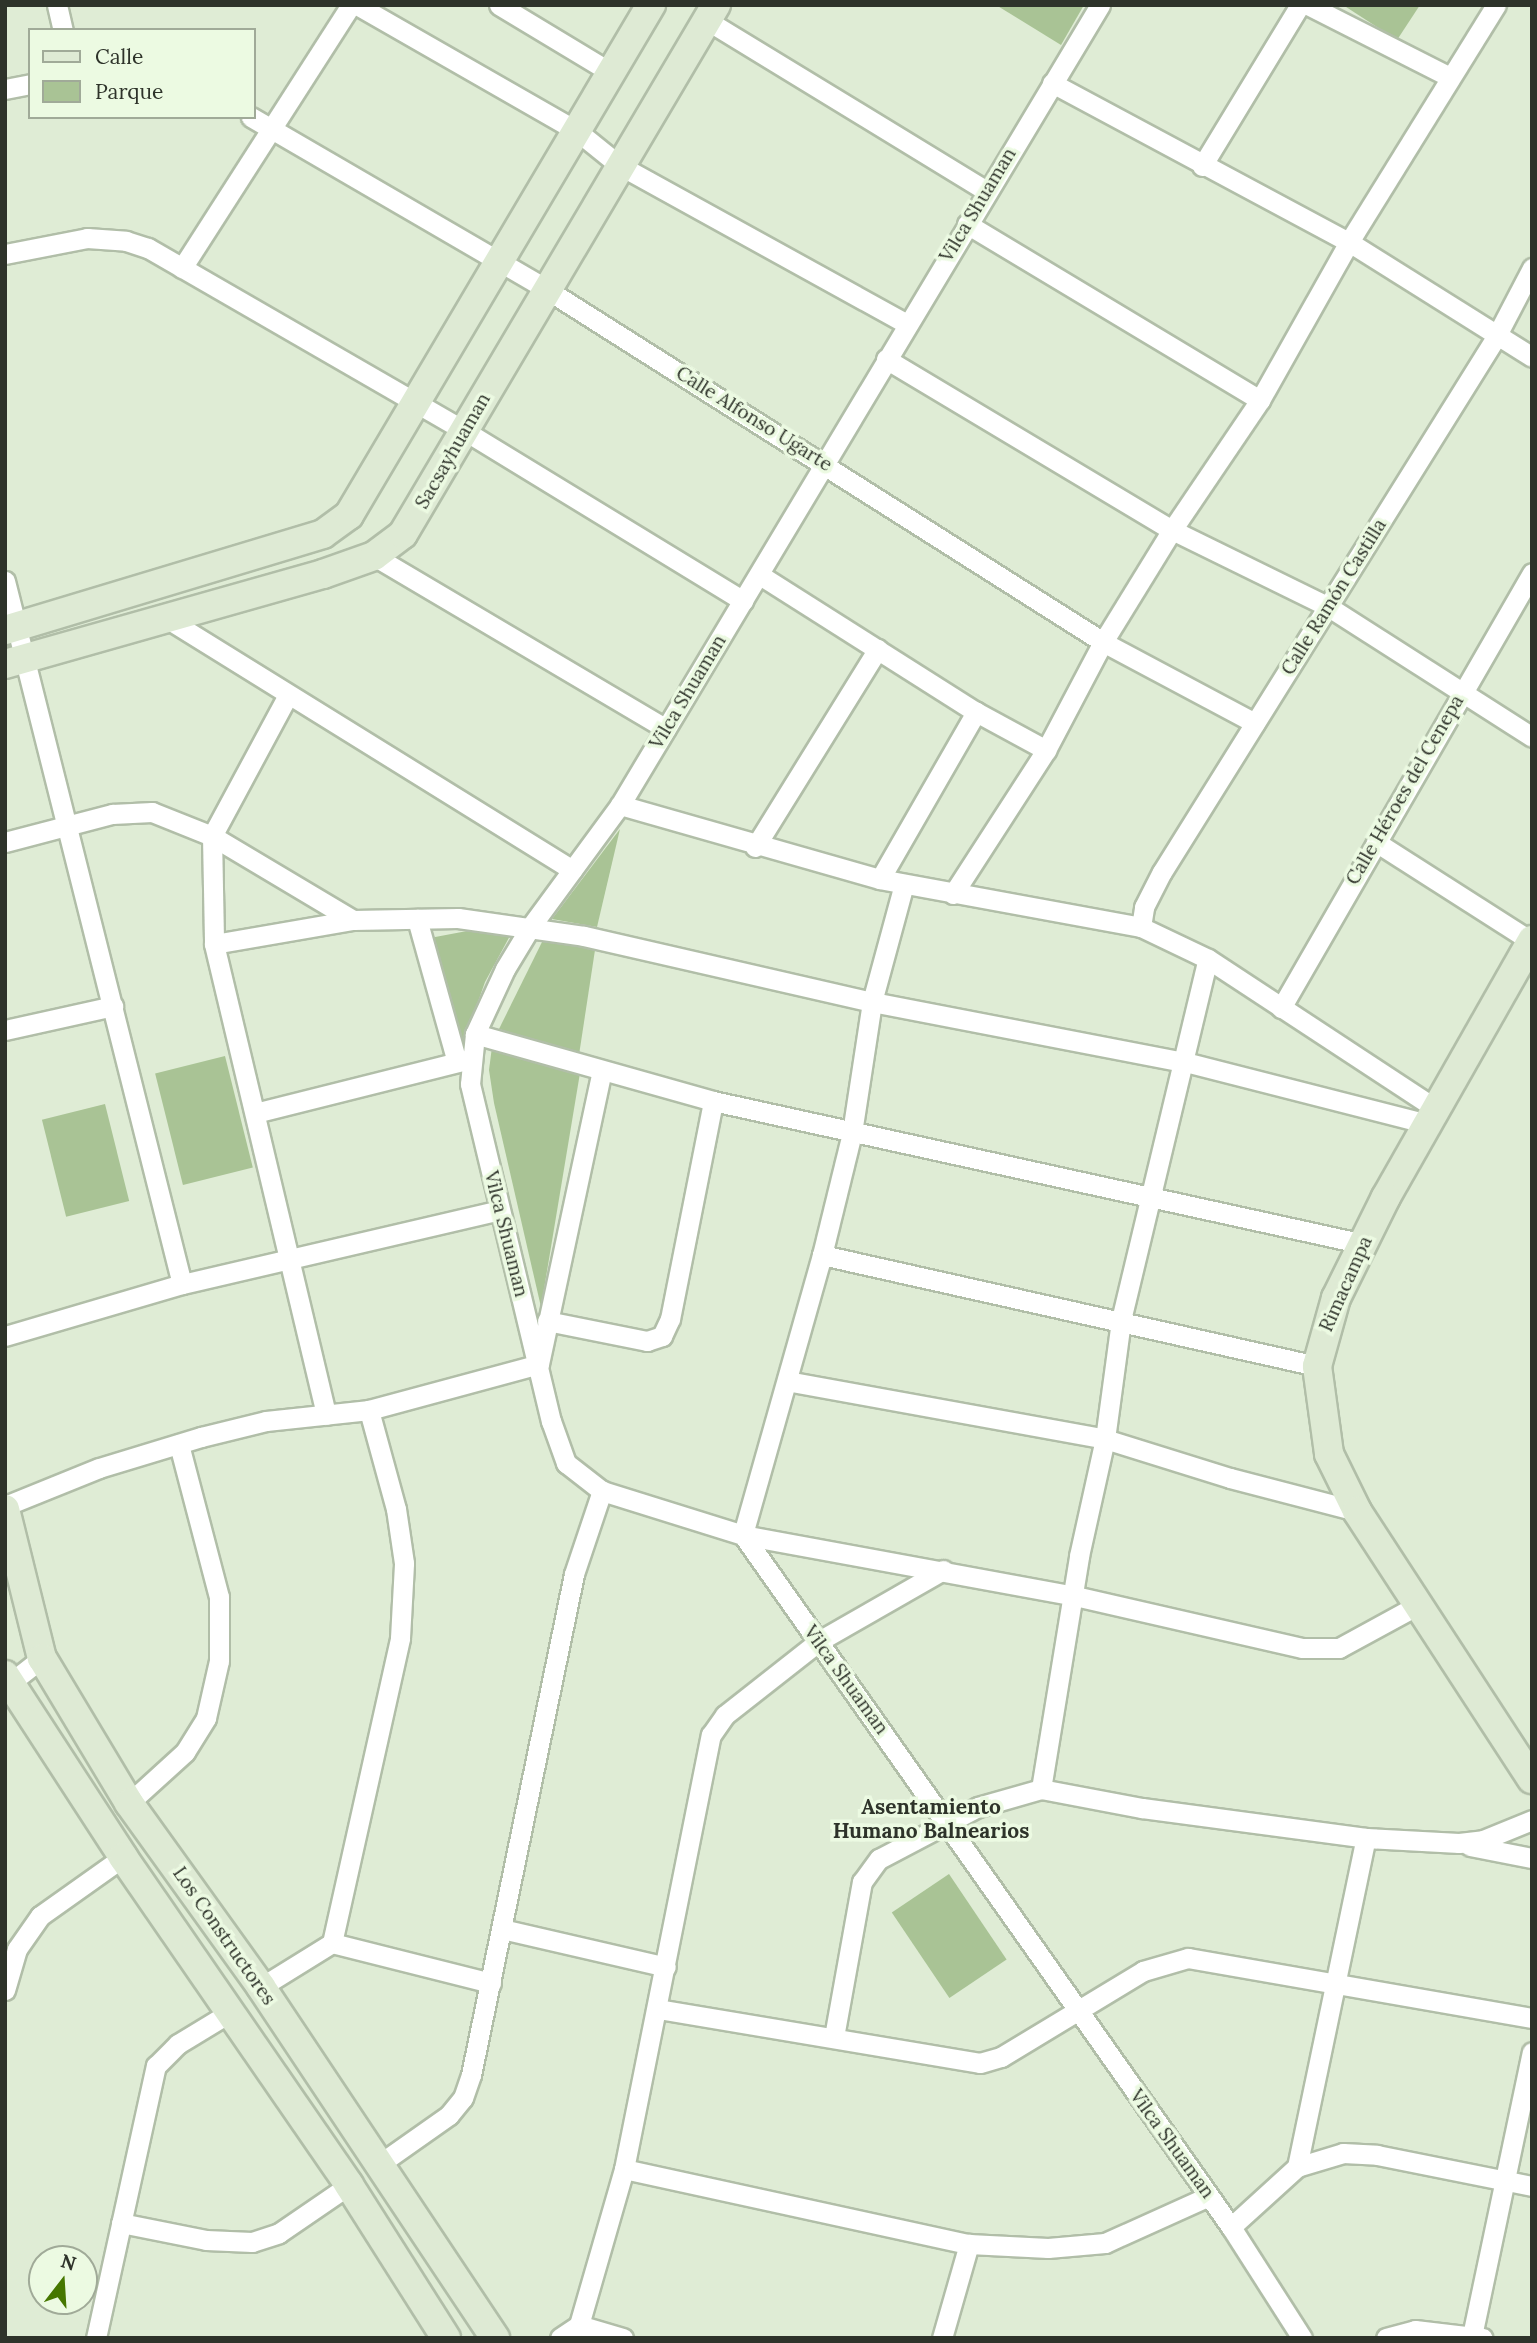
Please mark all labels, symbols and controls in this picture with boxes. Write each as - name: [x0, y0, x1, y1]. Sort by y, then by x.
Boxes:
- legend: [28, 28, 256, 119]
- text: Calle: [95, 43, 143, 70]
- text: Parque: [95, 78, 163, 105]
- street label: Vilca Shuaman: [935, 144, 1021, 266]
- street label: Calle Alfonso Ugarte: [672, 362, 836, 476]
- street label: Sacsayhuaman: [411, 389, 495, 513]
- street label: Calle Ramón Castilla: [1277, 515, 1391, 679]
- street label: Vilca Shuaman: [645, 631, 731, 753]
- street label: Calle Héroes del Cenepa: [1341, 691, 1469, 889]
- street label: Vilca Shuaman: [479, 1169, 533, 1299]
- street label: Rimacampa: [1315, 1233, 1377, 1335]
- street label: Vilca Shuaman: [799, 1621, 893, 1739]
- district label: Asentamiento Humano Balnearios: [833, 1794, 1029, 1844]
- street label: Los Constructores: [168, 1863, 280, 2009]
- street label: Vilca Shuaman: [1125, 2085, 1219, 2203]
- north arrow: [28, 2245, 98, 2315]
- text: N: [58, 2248, 79, 2275]

